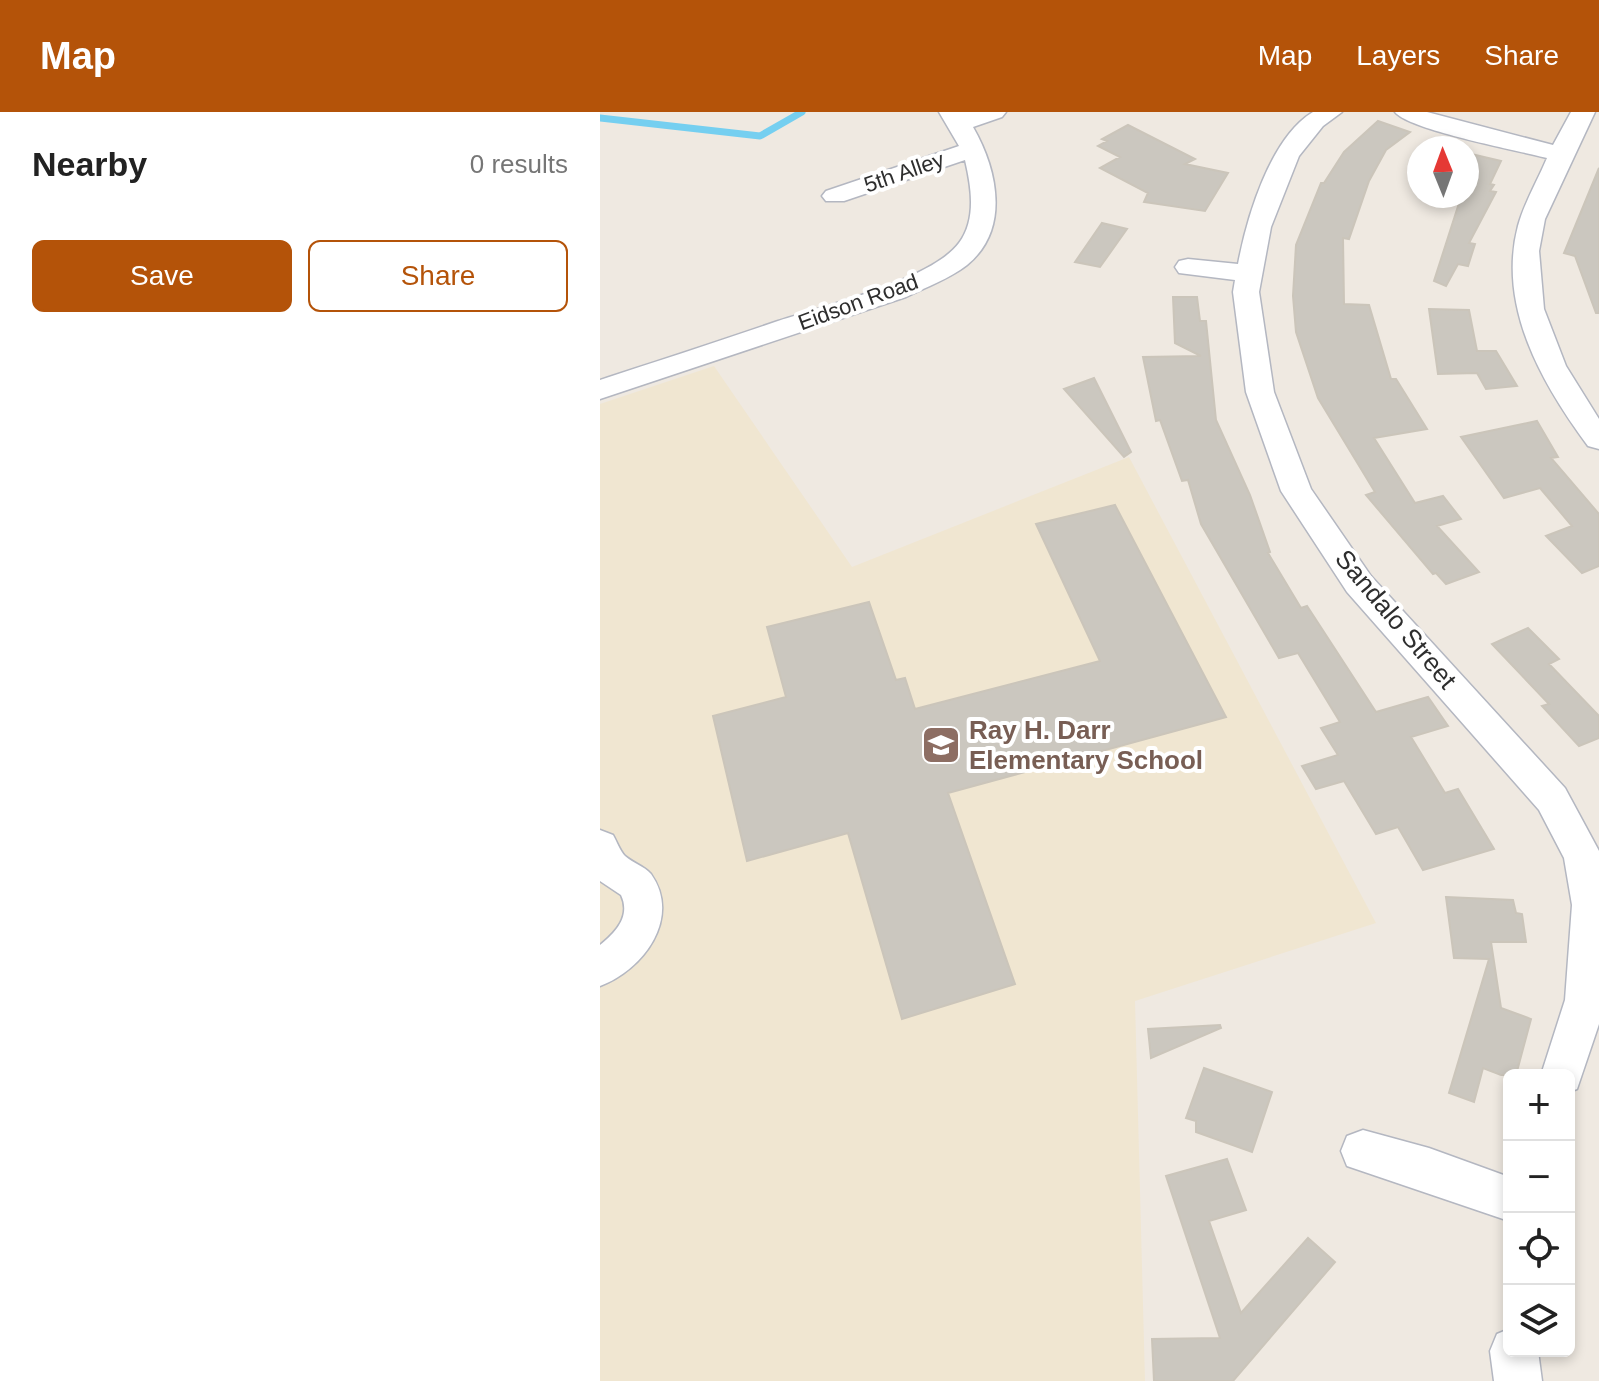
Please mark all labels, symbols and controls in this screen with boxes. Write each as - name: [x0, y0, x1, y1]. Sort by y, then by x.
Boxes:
- text: Map: [40, 35, 116, 77]
- text: Map: [1258, 40, 1312, 71]
- text: Layers: [1356, 40, 1440, 71]
- text: Share: [1484, 40, 1559, 71]
- north arrow: [1407, 136, 1479, 208]
- text: Nearby: [32, 145, 147, 183]
- street label: 5th Alley: [861, 147, 947, 197]
- text: 0 results: [470, 149, 568, 179]
- button: Save: [32, 240, 292, 312]
- button: Share: [308, 240, 568, 312]
- street label: Eidson Road: [795, 269, 921, 335]
- street label: Sandalo Street: [1329, 543, 1463, 695]
- place label: Ray H. Darr Elementary School: [969, 715, 1203, 775]
- school or university icon: Ray H. Darr Elementary School: [920, 724, 962, 766]
- map controls: [1503, 1069, 1575, 1357]
- button: +: [1503, 1069, 1575, 1141]
- button: −: [1503, 1141, 1575, 1213]
- button: locate: [1503, 1213, 1575, 1285]
- button: layers: [1503, 1285, 1575, 1357]

